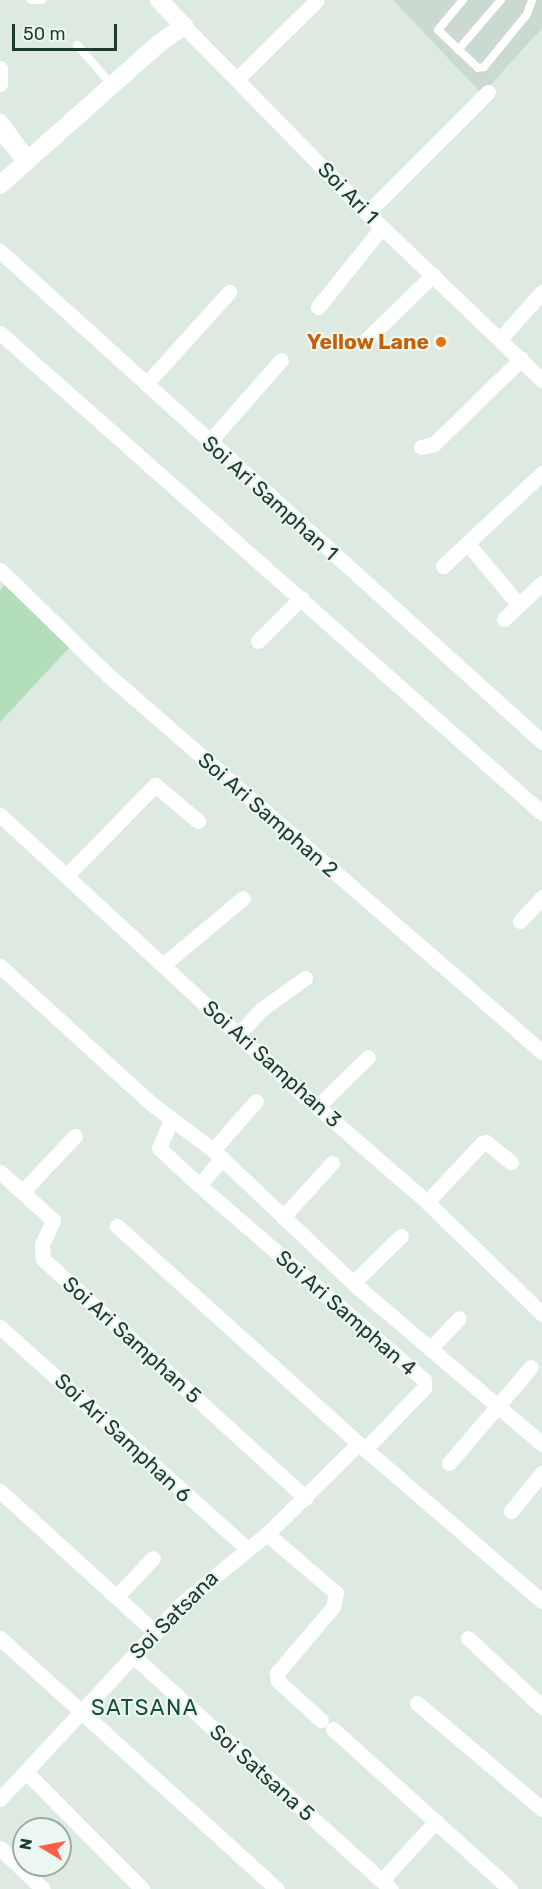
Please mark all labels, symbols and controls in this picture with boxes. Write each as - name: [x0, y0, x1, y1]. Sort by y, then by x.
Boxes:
- scale bar: [15, 12, 120, 50]
- text: 50 m: [23, 23, 66, 45]
- street label: Soi Ari 1: [312, 157, 384, 229]
- place label: Yellow Lane: [307, 329, 429, 355]
- marker: Yellow Lane: [434, 335, 448, 349]
- street label: Soi Ari Samphan 1: [197, 430, 343, 566]
- street label: Soi Ari Samphan 2: [193, 747, 343, 883]
- street label: Soi Ari Samphan 3: [197, 995, 347, 1133]
- street label: Soi Ari Samphan 4: [270, 1245, 422, 1381]
- street label: Soi Ari Samphan 5: [57, 1271, 207, 1409]
- street label: Soi Ari Samphan 6: [49, 1368, 197, 1508]
- street label: Soi Satsana: [125, 1566, 223, 1664]
- district label: SATSANA: [91, 1695, 199, 1721]
- street label: Soi Satsana 5: [204, 1719, 320, 1827]
- north arrow: [12, 1817, 72, 1877]
- text: N: [15, 1837, 36, 1851]

